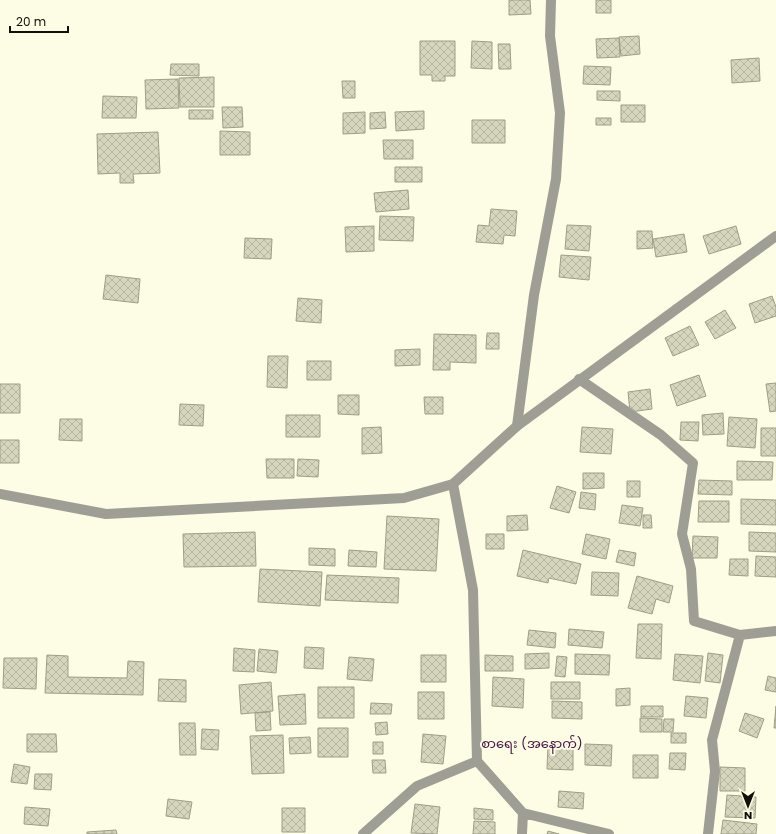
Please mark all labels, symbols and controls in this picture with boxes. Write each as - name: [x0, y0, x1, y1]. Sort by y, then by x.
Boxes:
- scale bar: [10, 8, 68, 34]
- text: 20 m: [16, 13, 46, 30]
- district label: စာရေး (အနောက်): [481, 734, 583, 754]
- north arrow: [728, 786, 768, 826]
- text: N: [744, 808, 752, 824]

